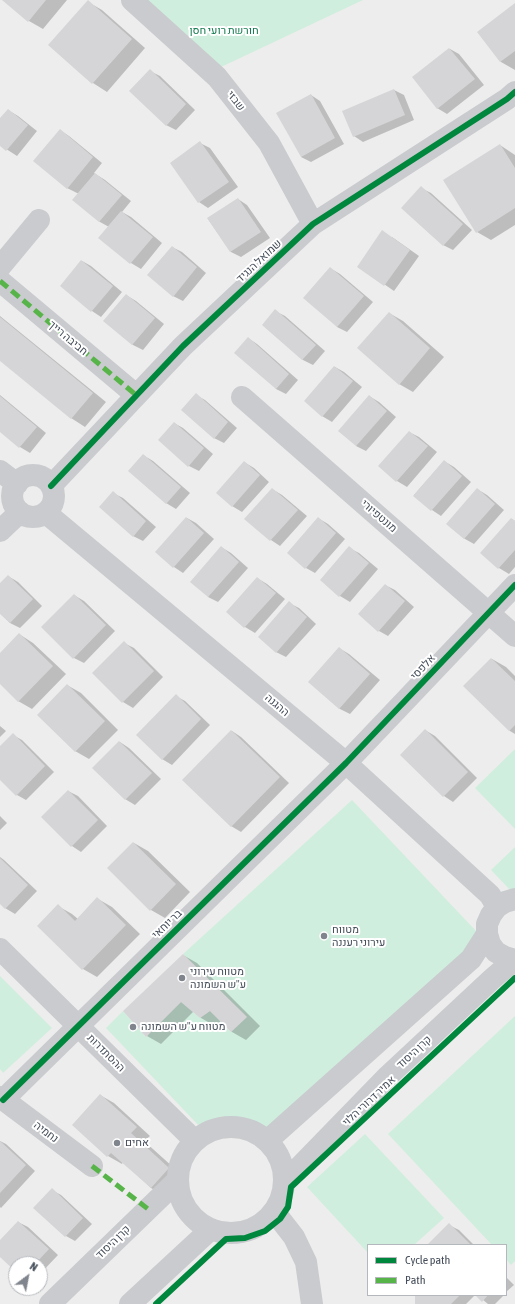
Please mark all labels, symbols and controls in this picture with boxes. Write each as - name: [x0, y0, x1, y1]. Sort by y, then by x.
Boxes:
- park label: חורשת רועי חסן: [189, 24, 259, 38]
- street label: שבזי: [224, 88, 248, 114]
- street label: שמואל הנגיד: [234, 237, 284, 285]
- street label: חביבה רייך: [46, 318, 90, 358]
- street label: מונטפיורי: [358, 497, 400, 535]
- street label: אלפסי: [408, 652, 438, 682]
- street label: ההגנה: [262, 691, 292, 719]
- street label: בר יוחאי: [149, 907, 185, 941]
- place label: מטווח עירוני רעננה: [332, 923, 385, 949]
- marker: מטווח עירוני רעננה: [319, 931, 329, 941]
- place label: מטווח עירוני ע"ש השמונה: [190, 965, 246, 991]
- marker: מטווח עירוני ע"ש השמונה: [177, 973, 187, 983]
- place label: מטווח ע"ש השמונה: [141, 1020, 225, 1034]
- marker: מטווח ע"ש השמונה: [128, 1022, 138, 1032]
- street label: ההסתדרות: [84, 1031, 128, 1075]
- street label: קרן היסוד: [394, 1033, 434, 1071]
- street label: אמיר דרורי הלוי: [340, 1073, 398, 1129]
- street label: נחמיה: [31, 1118, 61, 1146]
- place label: אחים: [125, 1136, 149, 1150]
- marker: אחים: [112, 1138, 122, 1148]
- street label: קרן היסוד: [93, 1222, 133, 1262]
- legend: [367, 1244, 507, 1296]
- text: Cycle path: [405, 1253, 450, 1267]
- north arrow: [8, 1256, 48, 1296]
- text: N: [28, 1260, 40, 1273]
- text: Path: [405, 1273, 426, 1287]

